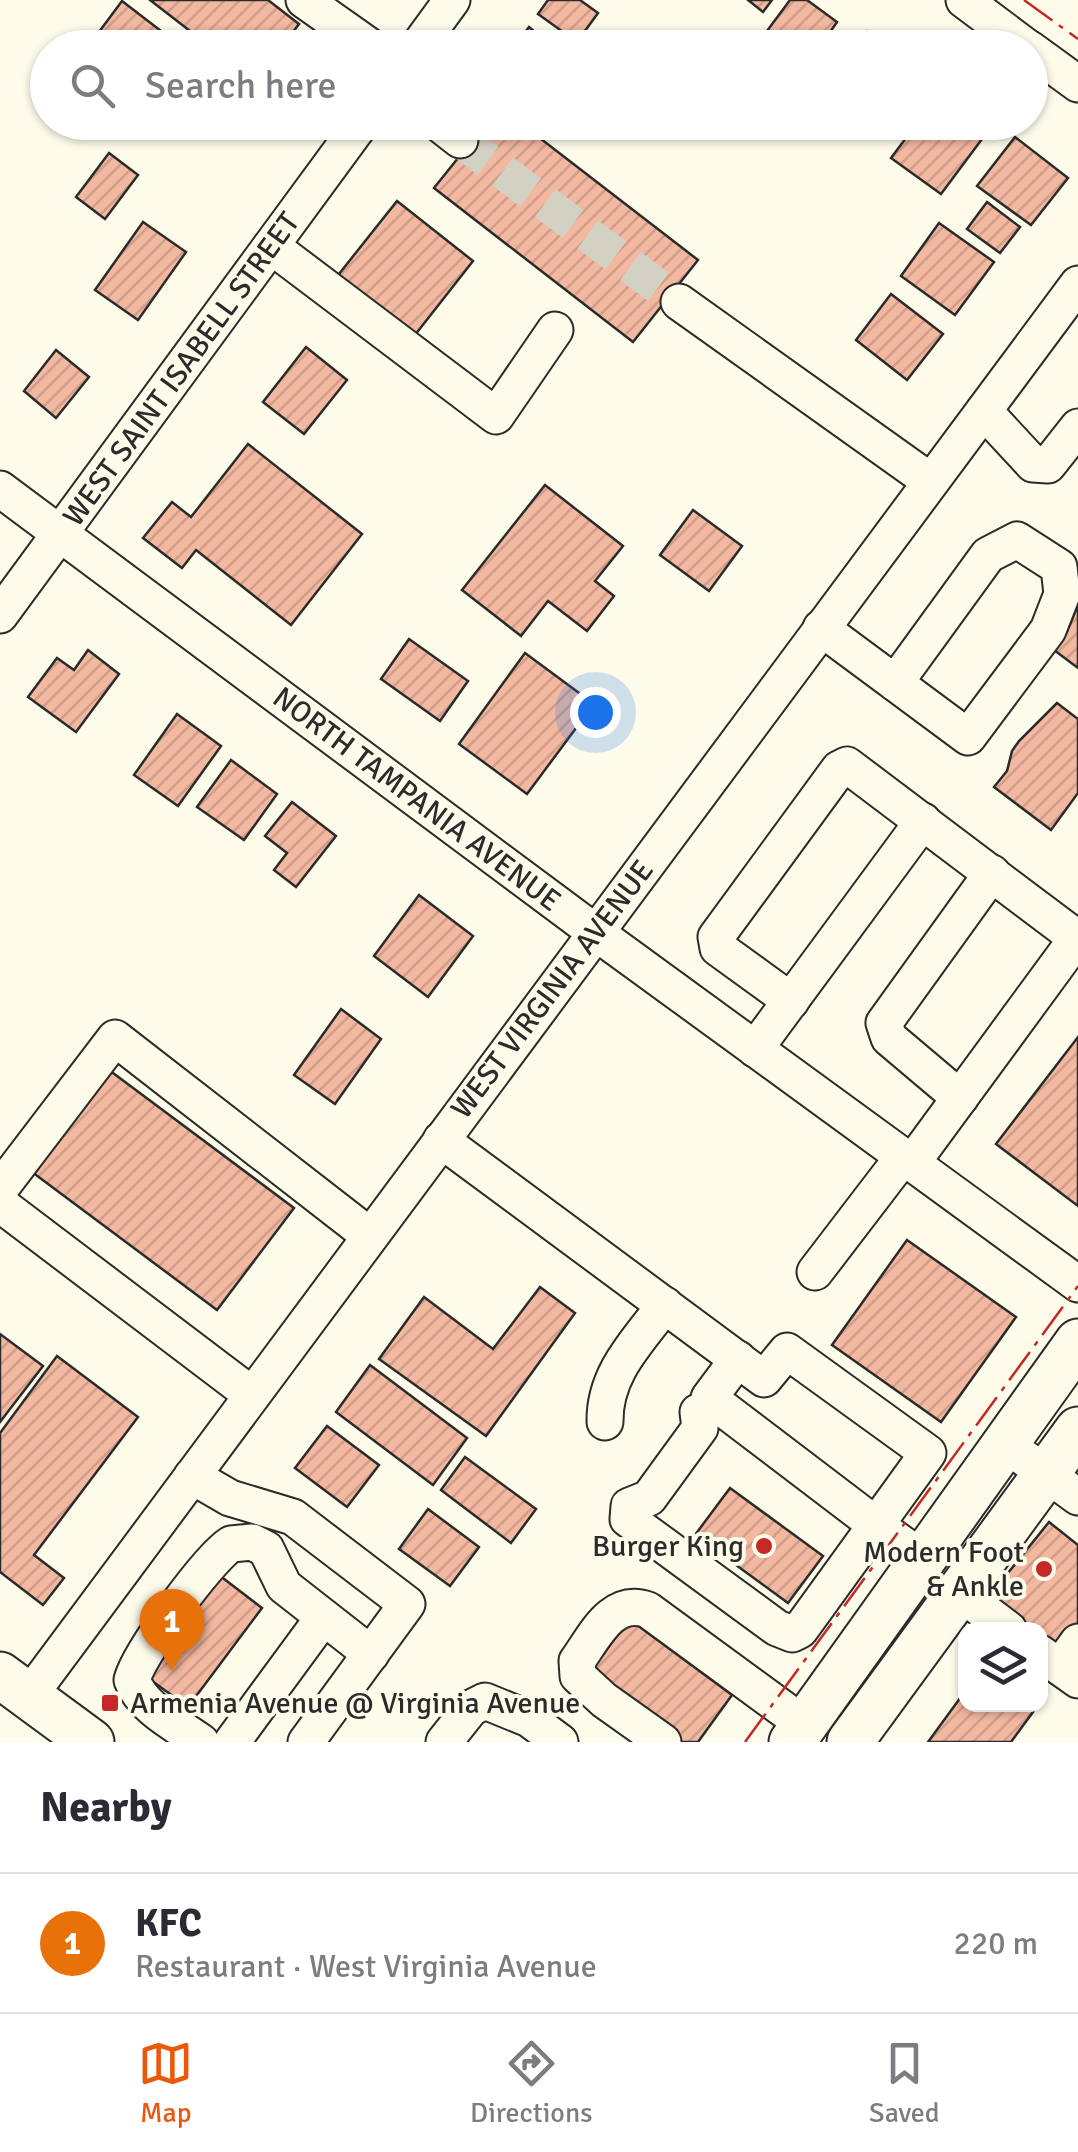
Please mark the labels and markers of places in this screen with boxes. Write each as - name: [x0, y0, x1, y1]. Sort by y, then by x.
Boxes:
- place label: Burger King: [592, 1528, 744, 1565]
- place label: Modern Foot & Ankle: [863, 1534, 1024, 1605]
- marker: Burger King: [753, 1535, 775, 1557]
- marker: Modern Foot & Ankle: [1033, 1558, 1055, 1580]
- pin: 1: [140, 1588, 204, 1671]
- place label: Armenia Avenue @ Virginia Avenue: [130, 1685, 580, 1722]
- marker: Armenia Avenue @ Virginia Avenue: [99, 1692, 121, 1714]

